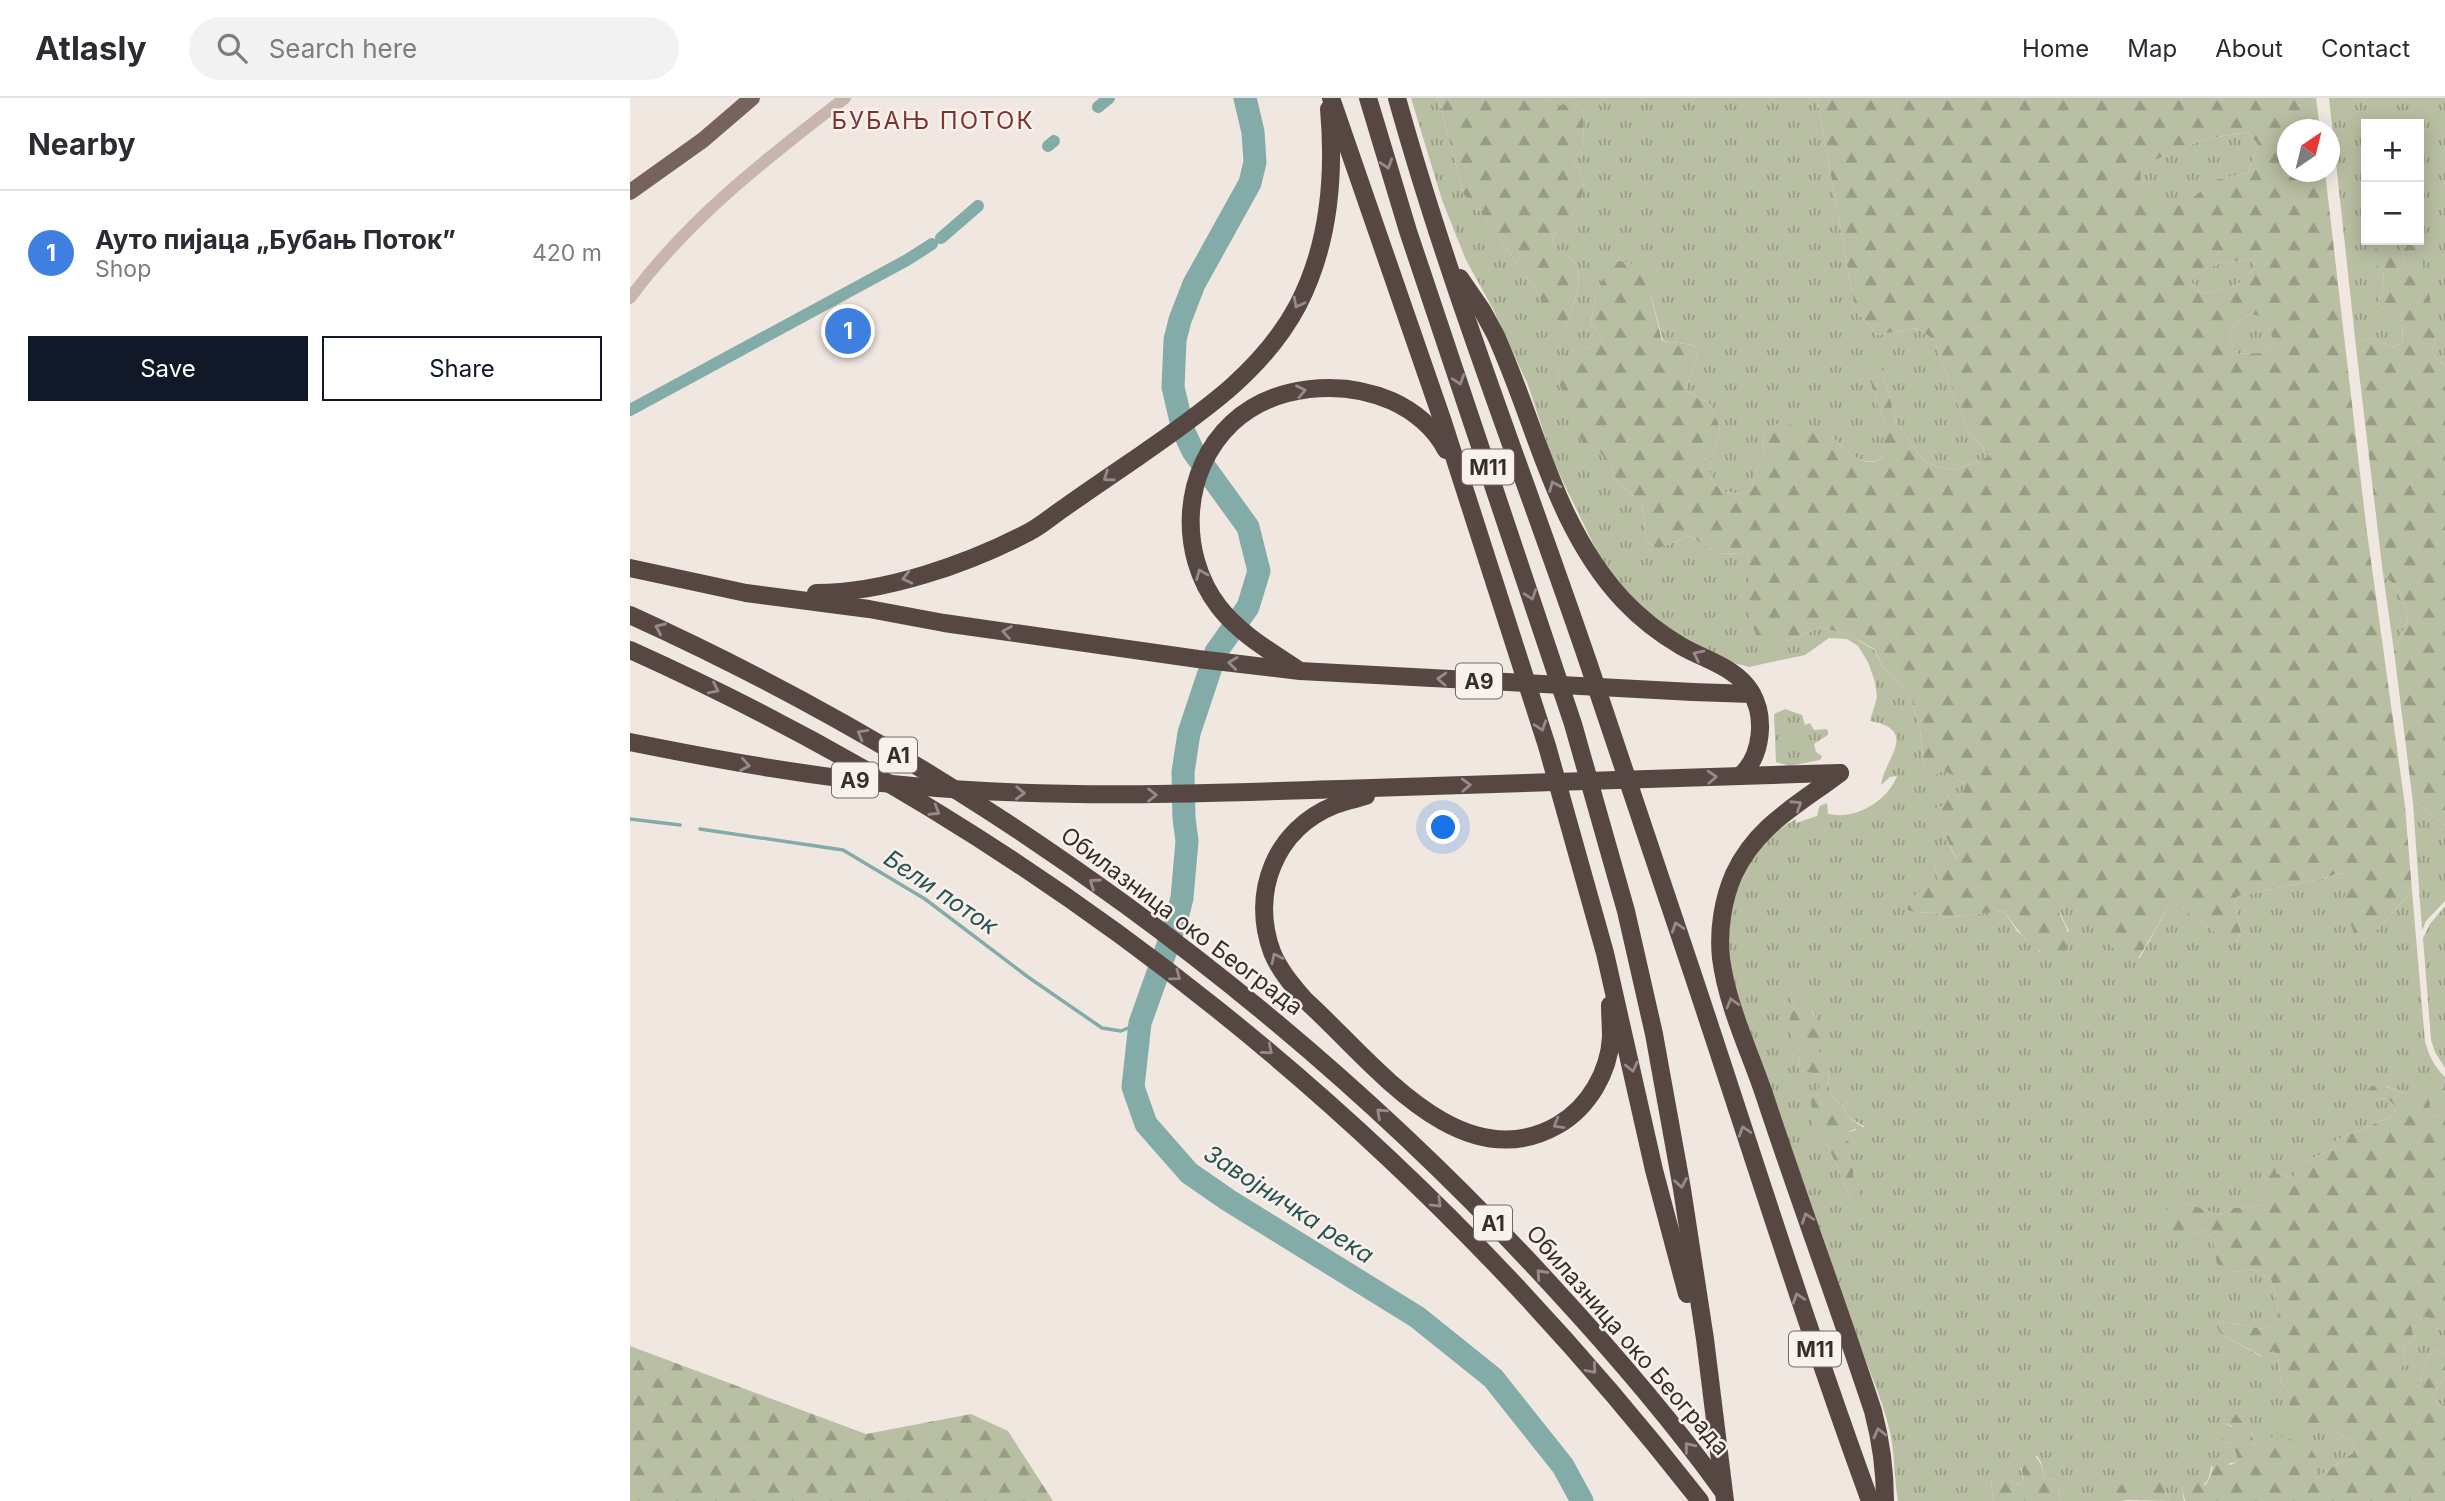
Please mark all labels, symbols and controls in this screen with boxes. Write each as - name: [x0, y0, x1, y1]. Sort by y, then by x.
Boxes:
- search box: [189, 17, 679, 80]
- text: Atlasly: [35, 28, 147, 68]
- icon: search: [213, 29, 251, 67]
- text: Search here: [269, 33, 417, 64]
- text: Home: [2022, 34, 2089, 63]
- text: Map: [2127, 34, 2177, 63]
- text: About: [2215, 34, 2283, 63]
- text: Contact: [2321, 34, 2410, 63]
- district label: БУБАЊ ПОТОК: [831, 106, 1035, 135]
- north arrow: [2277, 119, 2340, 182]
- map controls: [2361, 119, 2424, 245]
- button: +: [2361, 119, 2424, 182]
- text: Nearby: [28, 126, 136, 162]
- one-way arrow: [1378, 157, 1393, 169]
- button: −: [2361, 182, 2424, 245]
- text: Ауто пијаца „Бубањ Поток”: [95, 224, 456, 255]
- text: 1: [46, 239, 56, 267]
- text: 420 m: [532, 239, 602, 267]
- text: Shop: [95, 255, 151, 283]
- one-way arrow: [1293, 296, 1307, 308]
- pin: 1: [825, 305, 871, 357]
- button: Save: [28, 336, 308, 401]
- button: Share: [322, 336, 602, 401]
- one-way arrow: [1451, 373, 1465, 385]
- one-way arrow: [1295, 385, 1307, 400]
- road number: M11: [1462, 450, 1514, 484]
- one-way arrow: [1103, 469, 1116, 481]
- one-way arrow: [1548, 480, 1562, 493]
- one-way arrow: [1195, 569, 1209, 581]
- one-way arrow: [901, 570, 913, 584]
- one-way arrow: [1523, 589, 1538, 601]
- one-way arrow: [655, 622, 667, 636]
- one-way arrow: [1001, 625, 1013, 640]
- one-way arrow: [1693, 649, 1705, 663]
- one-way arrow: [1227, 655, 1238, 670]
- road number: A9: [1456, 664, 1502, 698]
- one-way arrow: [1436, 671, 1447, 686]
- one-way arrow: [707, 681, 719, 695]
- one-way arrow: [1533, 720, 1547, 732]
- one-way arrow: [856, 729, 869, 742]
- road number: A1: [879, 738, 917, 772]
- one-way arrow: [739, 757, 751, 772]
- road number: A9: [832, 762, 878, 798]
- one-way arrow: [1706, 769, 1717, 784]
- one-way arrow: [1460, 778, 1471, 793]
- one-way arrow: [1015, 785, 1026, 800]
- one-way arrow: [1147, 787, 1158, 803]
- one-way arrow: [1789, 800, 1802, 813]
- one-way arrow: [927, 802, 940, 815]
- your location: [1426, 810, 1460, 844]
- street label: Обилазница око Београда: [1056, 821, 1308, 1021]
- water label: Бели поток: [879, 843, 1004, 941]
- one-way arrow: [1089, 879, 1102, 891]
- one-way arrow: [1671, 922, 1686, 934]
- one-way arrow: [1270, 953, 1284, 965]
- one-way arrow: [1168, 968, 1180, 981]
- one-way arrow: [1726, 997, 1741, 1009]
- one-way arrow: [1260, 1042, 1272, 1055]
- one-way arrow: [1624, 1061, 1638, 1073]
- one-way arrow: [1376, 1109, 1389, 1121]
- one-way arrow: [1552, 1115, 1565, 1128]
- one-way arrow: [1737, 1126, 1752, 1138]
- water label: Завојничка река: [1199, 1138, 1379, 1270]
- one-way arrow: [1672, 1176, 1687, 1188]
- one-way arrow: [1428, 1194, 1441, 1207]
- road number: A1: [1474, 1206, 1512, 1240]
- one-way arrow: [1801, 1212, 1815, 1224]
- street label: Обилазница око Београда: [1520, 1219, 1736, 1461]
- one-way arrow: [1537, 1269, 1550, 1282]
- one-way arrow: [1792, 1292, 1806, 1305]
- road number: M11: [1789, 1332, 1841, 1366]
- one-way arrow: [1584, 1361, 1596, 1374]
- one-way arrow: [1873, 1427, 1887, 1439]
- one-way arrow: [1685, 1442, 1698, 1454]

